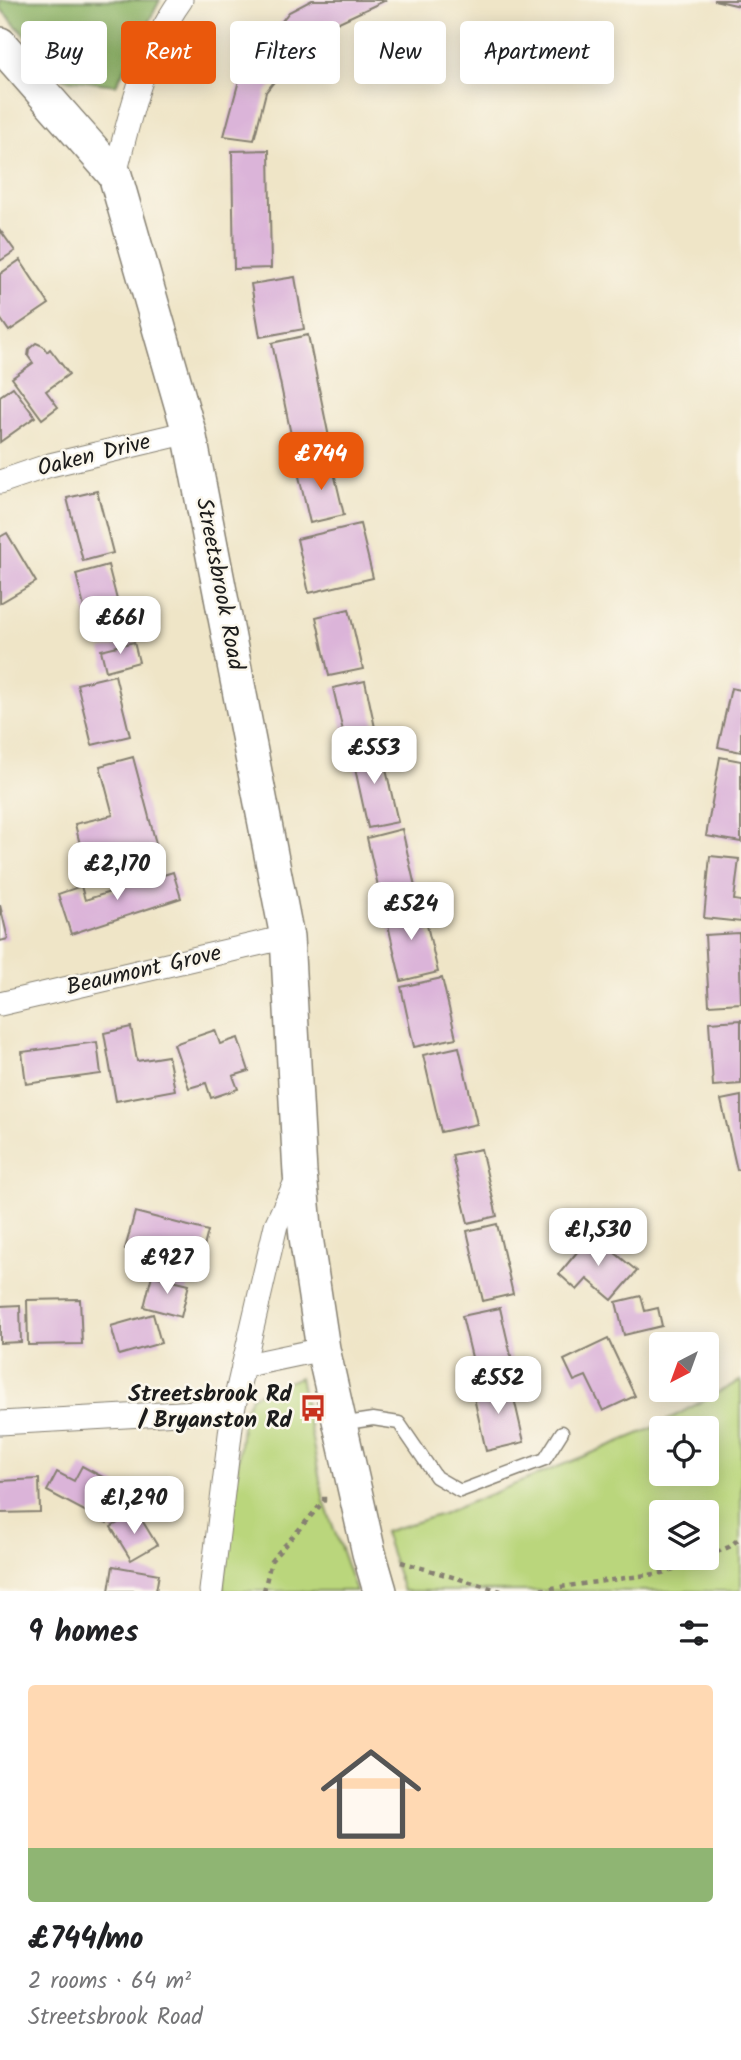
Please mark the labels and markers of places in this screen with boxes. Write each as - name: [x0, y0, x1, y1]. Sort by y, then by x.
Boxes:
- pin: £744: [280, 433, 362, 492]
- pin: £661: [79, 596, 161, 656]
- pin: £553: [333, 726, 415, 786]
- pin: £2,170: [60, 842, 174, 902]
- pin: £524: [370, 883, 452, 942]
- pin: £1,530: [541, 1208, 655, 1268]
- pin: £927: [126, 1236, 208, 1296]
- pin: £552: [457, 1356, 539, 1416]
- place label: Streetsbrook Rd / Bryanston Rd: [128, 1377, 293, 1439]
- bus stop icon: Streetsbrook Rd / Bryanston Rd: [298, 1393, 328, 1423]
- pin: £1,290: [77, 1476, 191, 1536]

